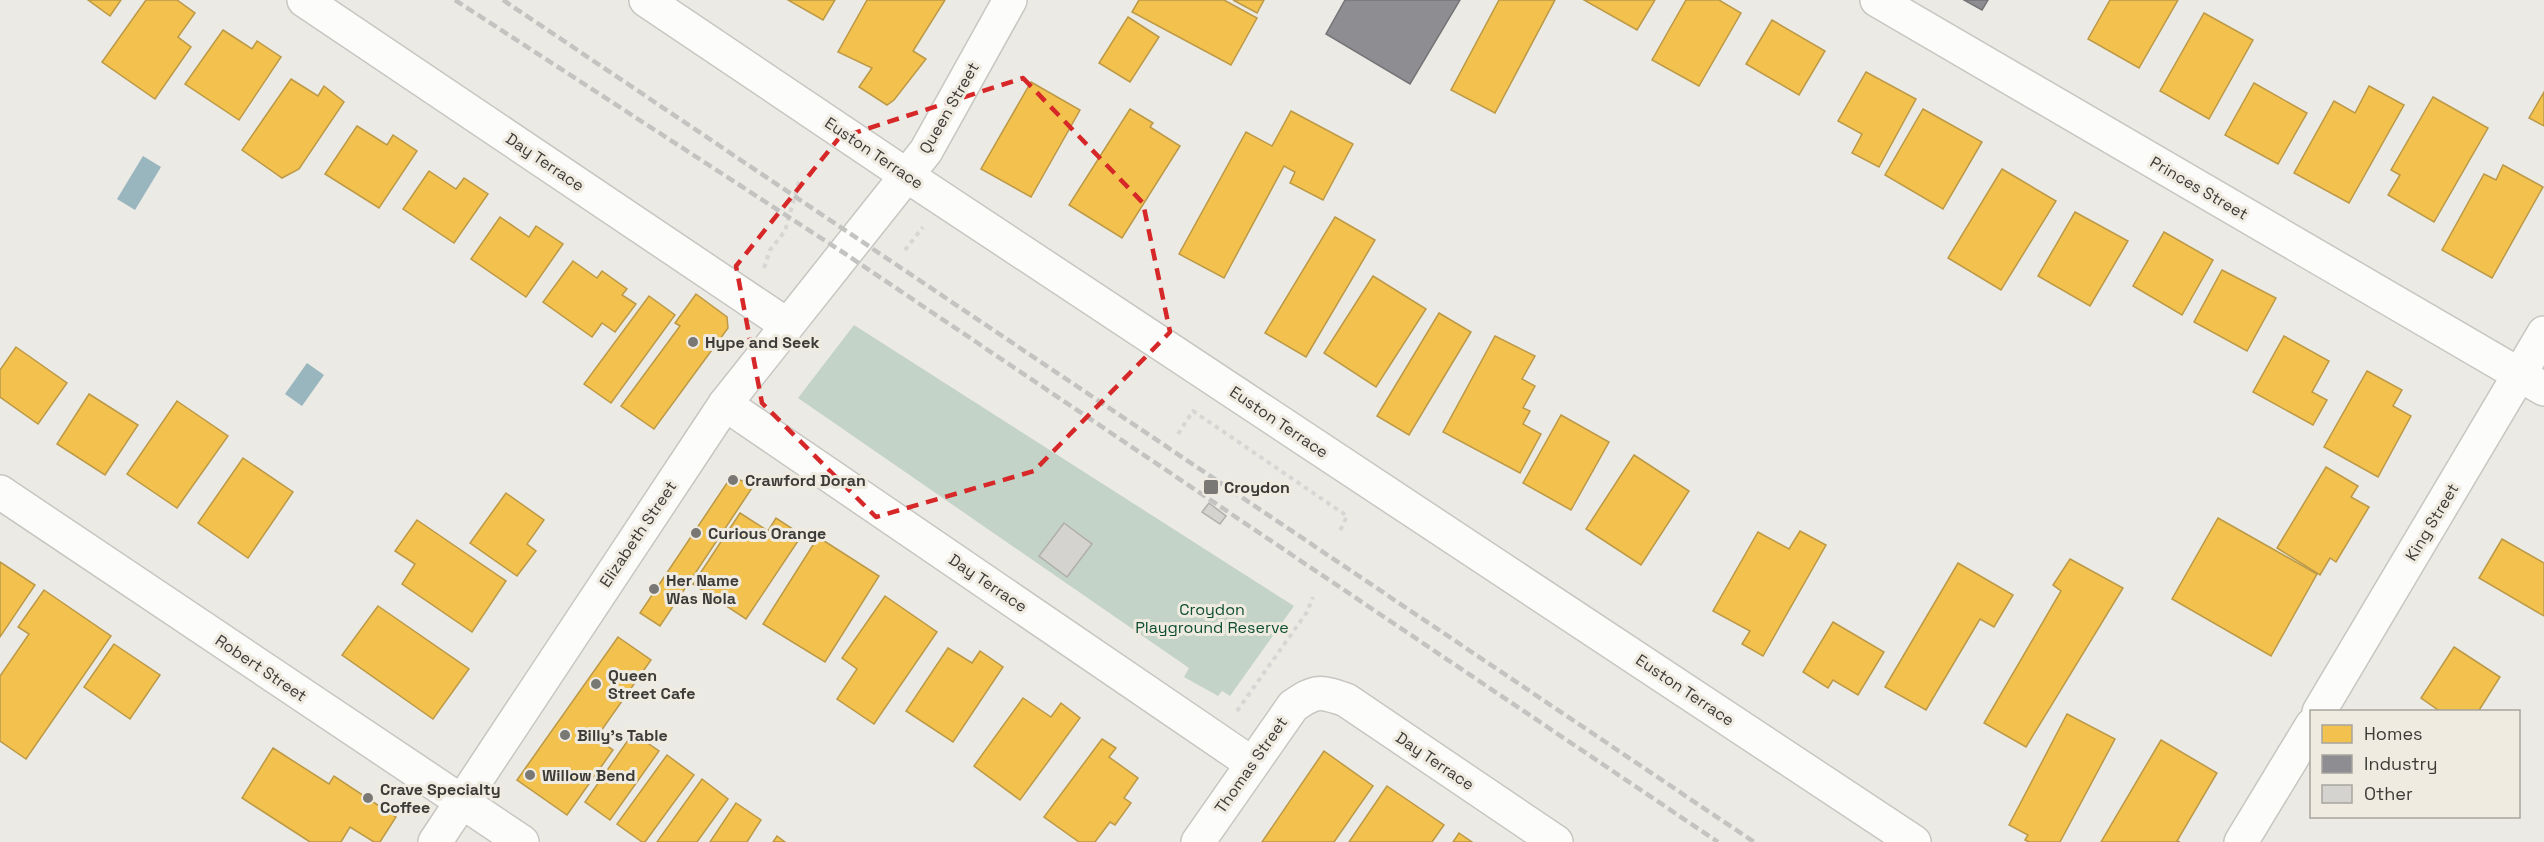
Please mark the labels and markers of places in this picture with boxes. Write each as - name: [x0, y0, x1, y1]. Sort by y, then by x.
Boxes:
- place label: Hype and Seek: [705, 332, 819, 353]
- marker: Hype and Seek: [686, 335, 700, 349]
- place label: Crawford Doran: [745, 470, 866, 491]
- marker: Crawford Doran: [726, 473, 740, 487]
- place label: Croydon: [1224, 477, 1290, 498]
- marker: Croydon: [1202, 478, 1220, 496]
- place label: Curious Orange: [708, 523, 826, 544]
- marker: Curious Orange: [689, 526, 703, 540]
- place label: Her Name Was Nola: [666, 570, 739, 609]
- marker: Her Name Was Nola: [647, 582, 661, 596]
- place label: Queen Street Cafe: [608, 665, 696, 704]
- marker: Queen Street Cafe: [589, 677, 603, 691]
- place label: Billy's Table: [577, 725, 668, 746]
- marker: Billy's Table: [558, 728, 572, 742]
- place label: Willow Bend: [542, 765, 635, 786]
- marker: Willow Bend: [523, 768, 537, 782]
- place label: Crave Specialty Coffee: [380, 779, 501, 818]
- marker: Crave Specialty Coffee: [361, 791, 375, 805]

